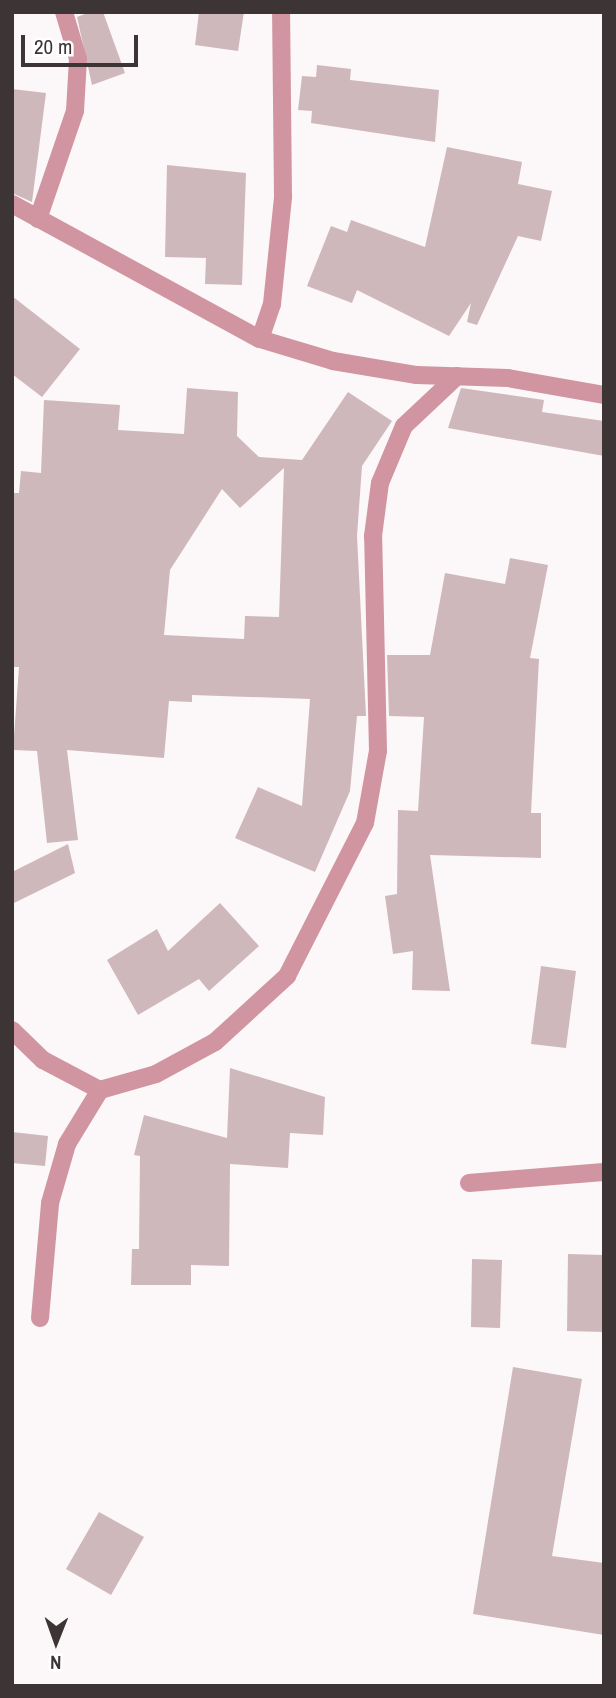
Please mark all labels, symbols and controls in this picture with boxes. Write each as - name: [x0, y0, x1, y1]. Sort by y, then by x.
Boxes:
- scale bar: [24, 21, 142, 65]
- text: 20 m: [34, 32, 72, 61]
- north arrow: [21, 1607, 91, 1677]
- text: N: [50, 1650, 61, 1676]

